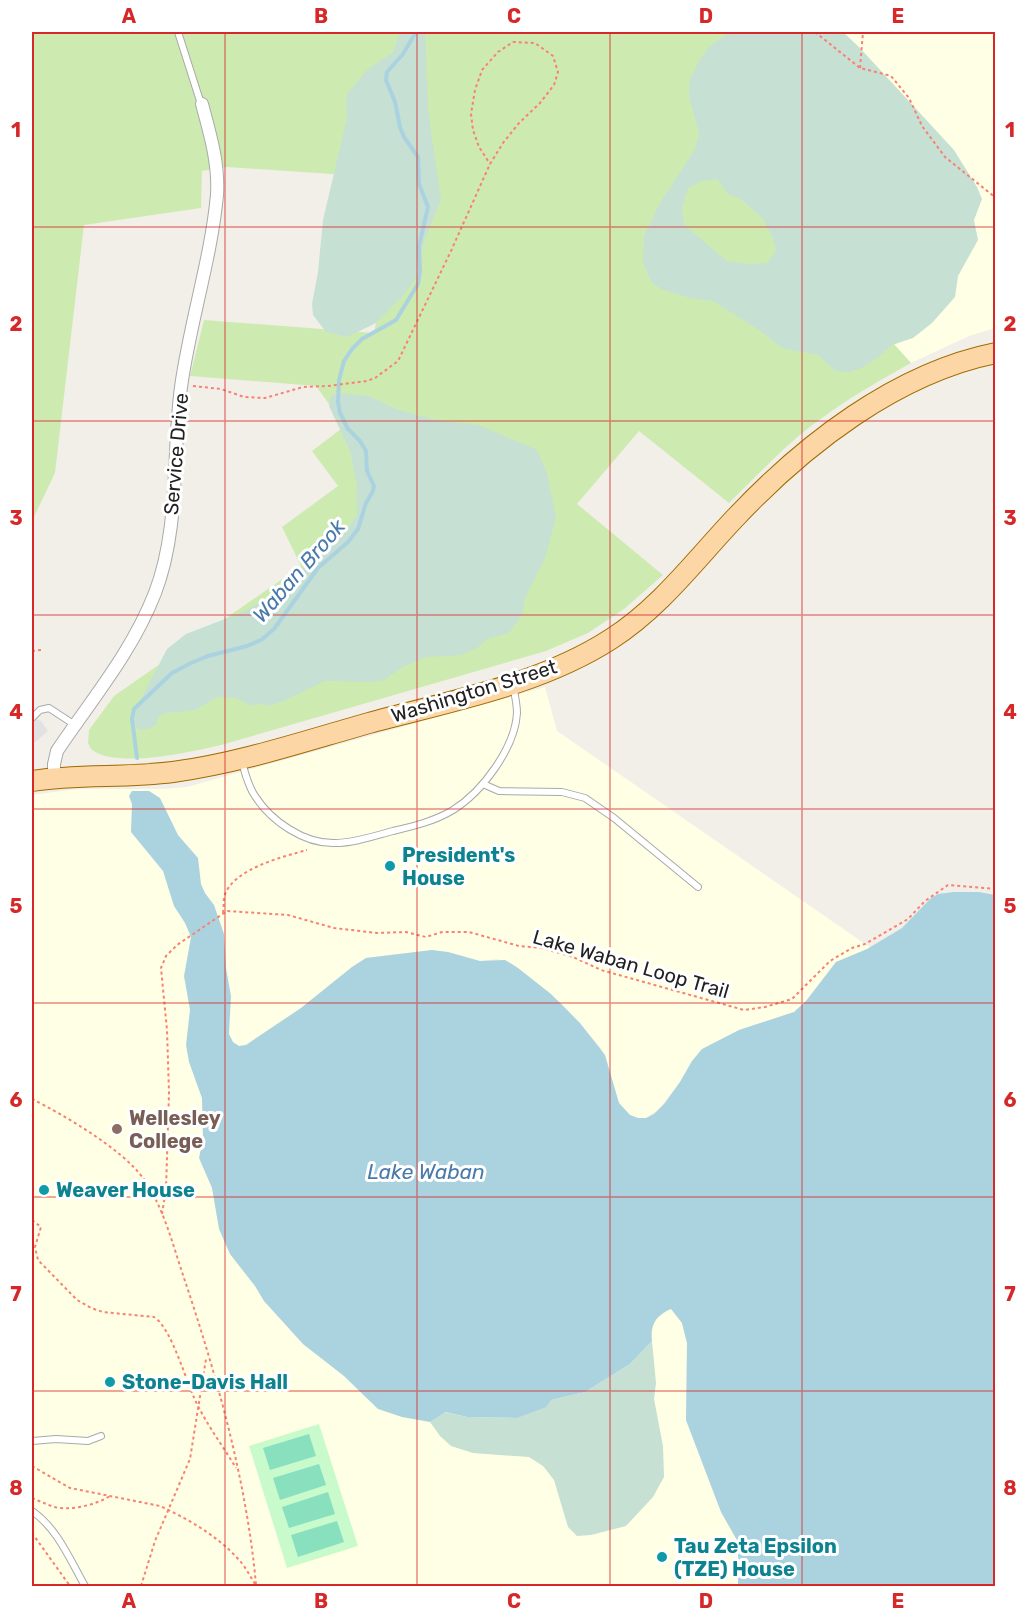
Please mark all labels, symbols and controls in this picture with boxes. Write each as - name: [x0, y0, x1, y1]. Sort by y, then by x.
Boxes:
- text: A: [122, 4, 137, 28]
- text: B: [314, 4, 328, 28]
- text: C: [507, 4, 521, 28]
- text: D: [699, 4, 713, 28]
- text: E: [892, 4, 904, 28]
- text: 1: [11, 118, 21, 142]
- text: 1: [1005, 118, 1015, 142]
- text: 2: [10, 312, 23, 336]
- text: 2: [1004, 312, 1017, 336]
- street label: Service Drive: [159, 392, 193, 516]
- text: 3: [9, 506, 23, 530]
- text: 3: [1003, 506, 1017, 530]
- water label: Waban Brook: [247, 513, 351, 627]
- street label: Washington Street: [388, 654, 560, 728]
- text: 4: [9, 700, 23, 724]
- text: 4: [1003, 700, 1017, 724]
- place label: President's House: [402, 843, 515, 890]
- marker: President's House: [383, 859, 397, 873]
- text: 5: [10, 894, 23, 918]
- text: 5: [1004, 894, 1017, 918]
- street label: Lake Waban Loop Trail: [530, 924, 732, 1004]
- text: 6: [9, 1088, 23, 1112]
- text: 6: [1003, 1088, 1017, 1112]
- place label: Wellesley College: [129, 1106, 221, 1153]
- marker: Wellesley College: [110, 1122, 124, 1136]
- water label: Lake Waban: [367, 1159, 485, 1184]
- place label: Weaver House: [56, 1178, 195, 1202]
- marker: Weaver House: [37, 1183, 51, 1197]
- text: 7: [10, 1282, 22, 1306]
- text: 7: [1004, 1282, 1016, 1306]
- place label: Stone-Davis Hall: [122, 1370, 288, 1394]
- marker: Stone-Davis Hall: [103, 1375, 117, 1389]
- text: 8: [9, 1476, 23, 1500]
- text: 8: [1003, 1476, 1017, 1500]
- place label: Tau Zeta Epsilon (TZE) House: [674, 1534, 837, 1581]
- marker: Tau Zeta Epsilon (TZE) House: [655, 1550, 669, 1564]
- text: A: [122, 1589, 137, 1613]
- text: B: [314, 1589, 328, 1613]
- text: C: [507, 1589, 521, 1613]
- text: D: [699, 1589, 713, 1613]
- text: E: [892, 1589, 904, 1613]

